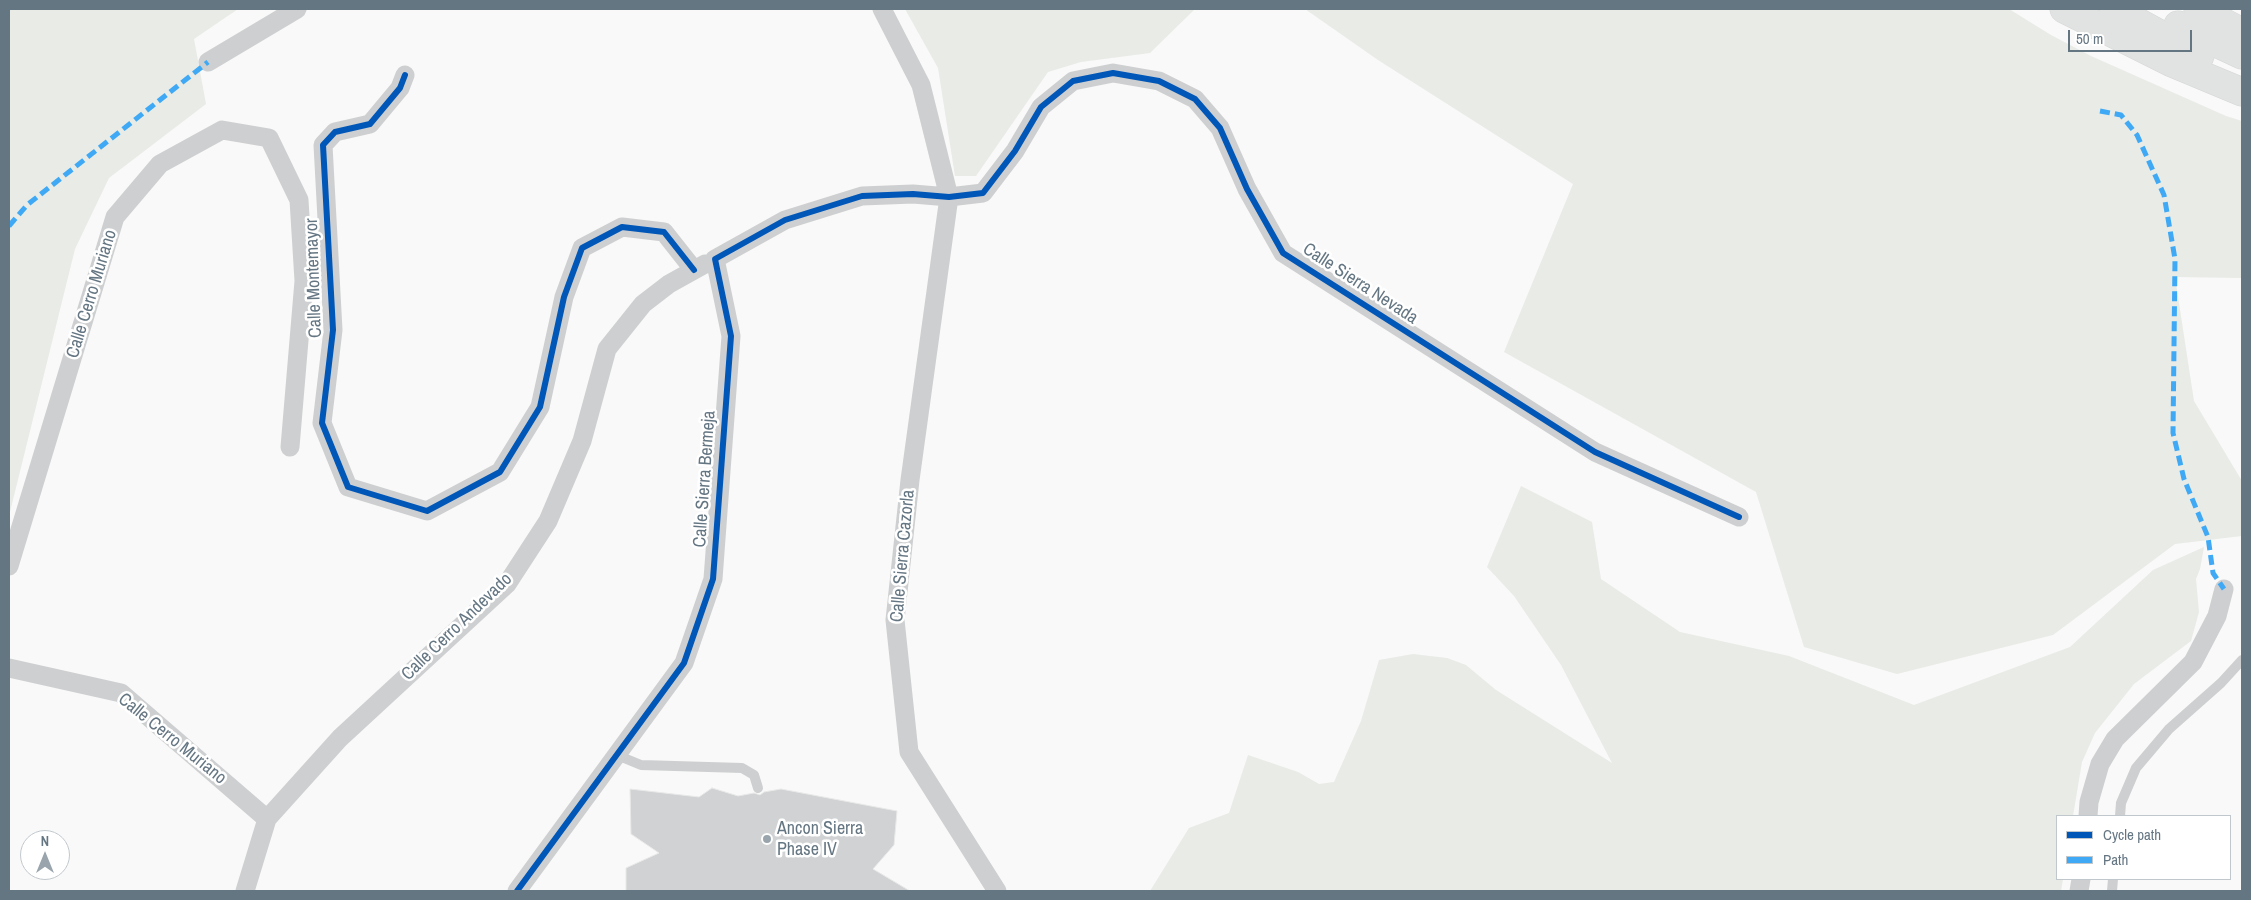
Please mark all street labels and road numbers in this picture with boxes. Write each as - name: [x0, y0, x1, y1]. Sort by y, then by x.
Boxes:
- street label: Calle Montemayor: [301, 218, 327, 338]
- street label: Calle Cerro Muriano: [62, 227, 122, 361]
- street label: Calle Sierra Nevada: [1298, 239, 1422, 329]
- street label: Calle Sierra Bermeja: [689, 410, 721, 548]
- street label: Calle Sierra Cazorla: [886, 489, 920, 623]
- street label: Calle Cerro Andevado: [397, 569, 517, 685]
- street label: Calle Cerro Muriano: [114, 689, 230, 789]

